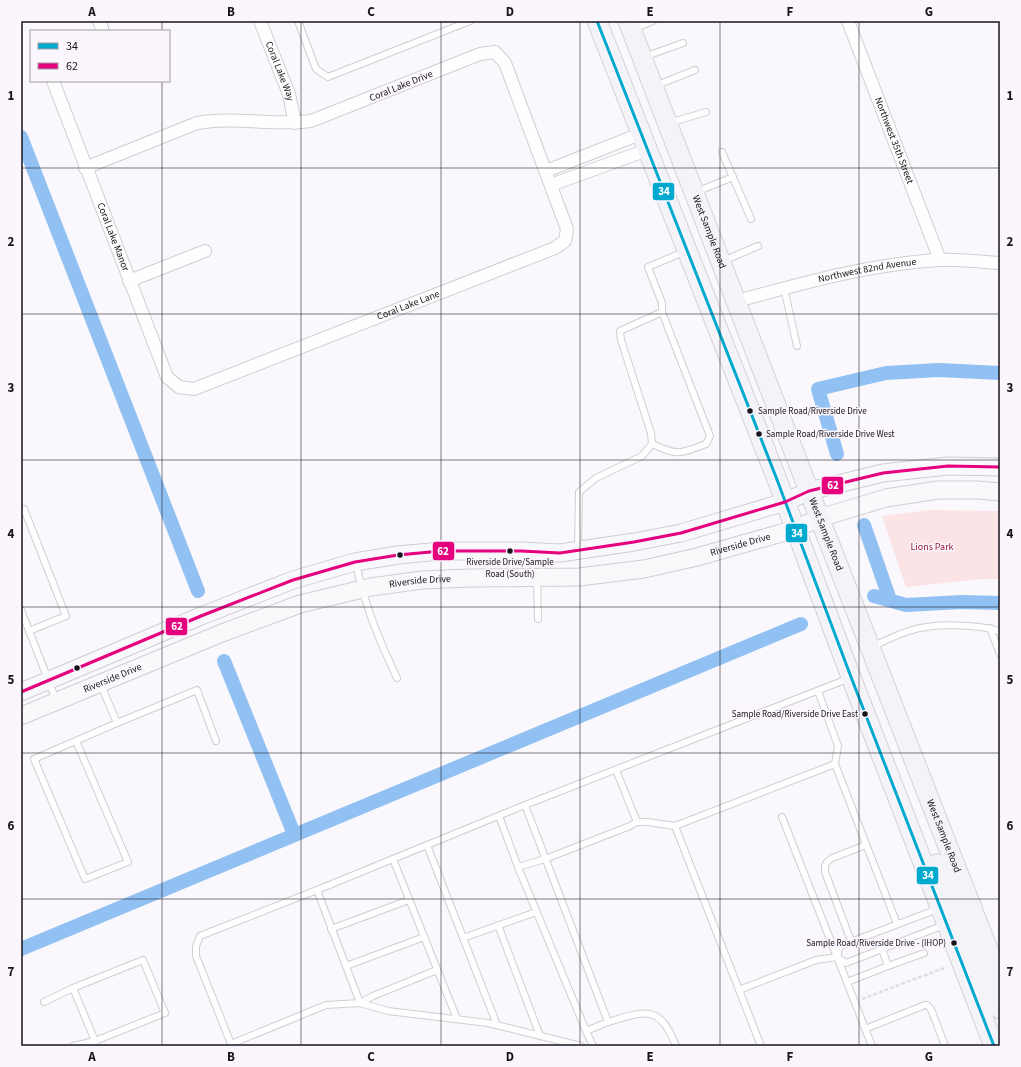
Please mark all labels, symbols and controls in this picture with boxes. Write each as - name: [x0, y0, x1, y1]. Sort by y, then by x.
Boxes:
- text: A: [87, 3, 96, 21]
- text: B: [227, 3, 235, 21]
- text: C: [367, 3, 375, 21]
- text: D: [506, 3, 514, 21]
- text: E: [646, 3, 654, 21]
- text: F: [787, 3, 794, 21]
- text: G: [925, 3, 933, 21]
- legend: [30, 30, 170, 82]
- text: 34: [66, 38, 78, 55]
- street label: Coral Lake Way: [262, 39, 297, 103]
- text: 62: [66, 58, 78, 75]
- street label: Coral Lake Drive: [367, 67, 435, 105]
- text: 1: [8, 87, 15, 105]
- text: 1: [1007, 87, 1014, 105]
- street label: Northwest 35th Street: [871, 95, 917, 186]
- line badge: 34: [652, 182, 675, 201]
- text: 34: [658, 184, 670, 199]
- street label: West Sample Road: [689, 193, 730, 271]
- street label: Coral Lake Manor: [93, 201, 133, 274]
- text: 2: [8, 233, 15, 251]
- text: 2: [1007, 233, 1014, 251]
- street label: Northwest 82nd Avenue: [817, 255, 917, 286]
- street label: Coral Lake Lane: [375, 287, 442, 324]
- text: 3: [8, 379, 15, 397]
- text: 3: [1007, 379, 1014, 397]
- place label: Sample Road/Riverside Drive: [758, 405, 867, 418]
- marker: Sample Road/Riverside Drive: [745, 406, 755, 416]
- place label: Sample Road/Riverside Drive West: [766, 428, 895, 441]
- marker: Sample Road/Riverside Drive West: [754, 429, 764, 439]
- line badge: 62: [821, 476, 844, 495]
- text: 62: [827, 478, 839, 493]
- street label: West Sample Road: [805, 496, 846, 573]
- line badge: 34: [785, 523, 808, 543]
- text: 4: [8, 525, 15, 543]
- text: 4: [1007, 525, 1014, 543]
- text: 34: [791, 526, 803, 541]
- street label: Riverside Drive: [708, 530, 772, 560]
- park label: Lions Park: [910, 540, 954, 554]
- line badge: 62: [432, 541, 455, 561]
- text: 62: [437, 544, 449, 559]
- marker: Riverside Drive/Sample Road (South): [505, 546, 515, 556]
- unlabelled marker: [395, 550, 405, 560]
- place label: Riverside Drive/Sample Road (South): [466, 556, 554, 581]
- street label: Riverside Drive: [388, 572, 451, 591]
- line badge: 62: [165, 617, 188, 636]
- text: 62: [171, 619, 183, 634]
- street label: Riverside Drive: [81, 660, 144, 697]
- unlabelled marker: [72, 663, 82, 673]
- text: 5: [8, 671, 15, 689]
- text: 5: [1007, 671, 1014, 689]
- place label: Sample Road/Riverside Drive East: [732, 708, 858, 721]
- marker: Sample Road/Riverside Drive East: [860, 709, 870, 719]
- street label: West Sample Road: [923, 797, 964, 875]
- text: 6: [8, 817, 15, 835]
- text: 6: [1007, 817, 1014, 835]
- line badge: 34: [916, 866, 939, 885]
- text: 34: [922, 868, 934, 883]
- place label: Sample Road/Riverside Drive - (IHOP): [806, 937, 946, 950]
- marker: Sample Road/Riverside Drive - (IHOP): [949, 938, 959, 948]
- text: 7: [8, 963, 15, 981]
- text: 7: [1007, 963, 1014, 981]
- text: A: [87, 1048, 96, 1066]
- text: B: [227, 1048, 235, 1066]
- text: C: [367, 1048, 375, 1066]
- text: D: [506, 1048, 514, 1066]
- text: E: [646, 1048, 654, 1066]
- text: F: [787, 1048, 794, 1066]
- text: G: [925, 1048, 933, 1066]

